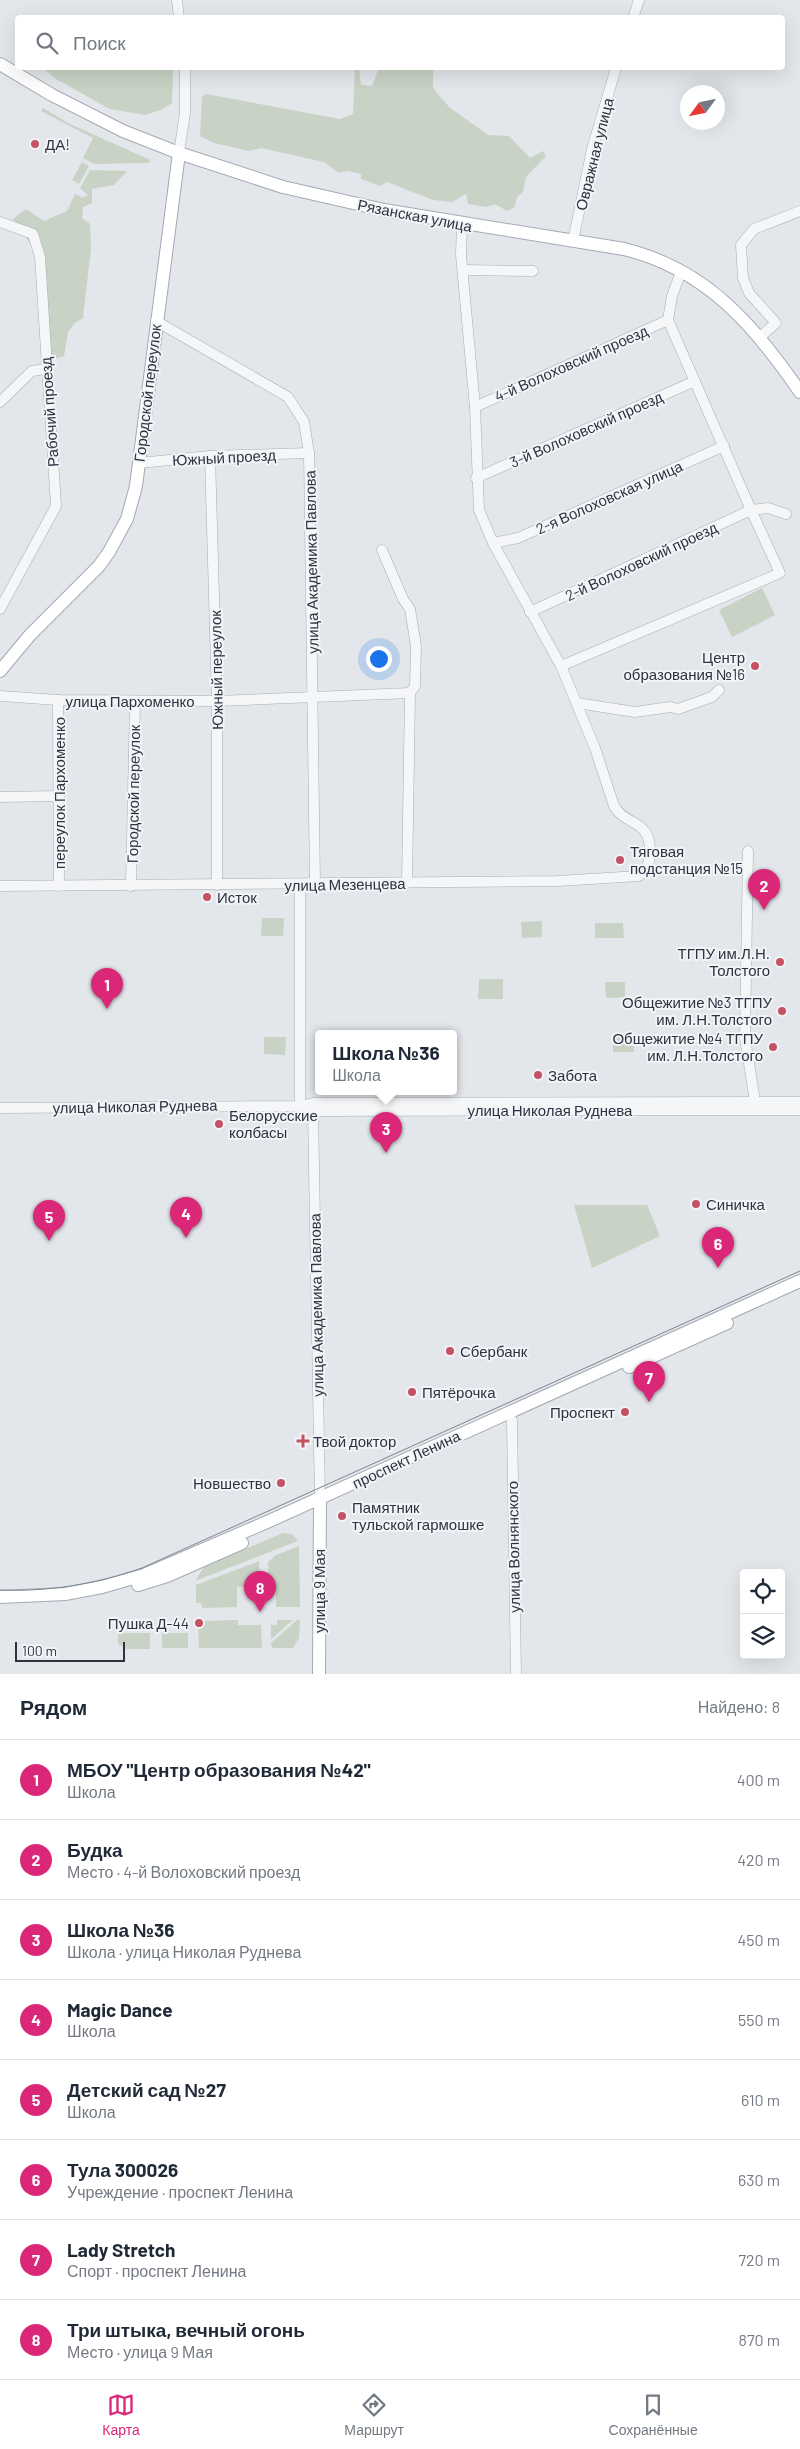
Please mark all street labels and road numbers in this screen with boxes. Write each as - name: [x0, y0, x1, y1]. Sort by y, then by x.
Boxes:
- street label: Овражная улица: [571, 95, 617, 212]
- street label: Рязанская улица: [356, 195, 474, 235]
- street label: 4-й Волоховский проезд: [491, 321, 651, 405]
- street label: Городской переулок: [130, 323, 164, 463]
- street label: Рабочий проезд: [36, 356, 62, 468]
- street label: 3-й Волоховский проезд: [507, 387, 665, 471]
- street label: Южный проезд: [172, 445, 277, 469]
- street label: 2-я Волоховская улица: [533, 456, 686, 538]
- street label: улица Академика Павлова: [300, 469, 322, 654]
- street label: 2-й Волоховский проезд: [562, 518, 720, 604]
- street label: Южный переулок: [206, 610, 226, 730]
- street label: улица Пархоменко: [65, 692, 195, 710]
- street label: переулок Пархоменко: [50, 717, 68, 869]
- street label: Городской переулок: [123, 724, 143, 863]
- street label: улица Мезенцева: [284, 874, 406, 894]
- street label: улица Николая Руднева: [52, 1096, 218, 1116]
- street label: улица Николая Руднева: [468, 1101, 633, 1119]
- street label: улица Академика Павлова: [305, 1212, 327, 1397]
- street label: проспект Ленина: [349, 1426, 463, 1492]
- street label: улица Волнянского: [503, 1481, 523, 1613]
- street label: улица 9 Мая: [310, 1549, 328, 1633]

